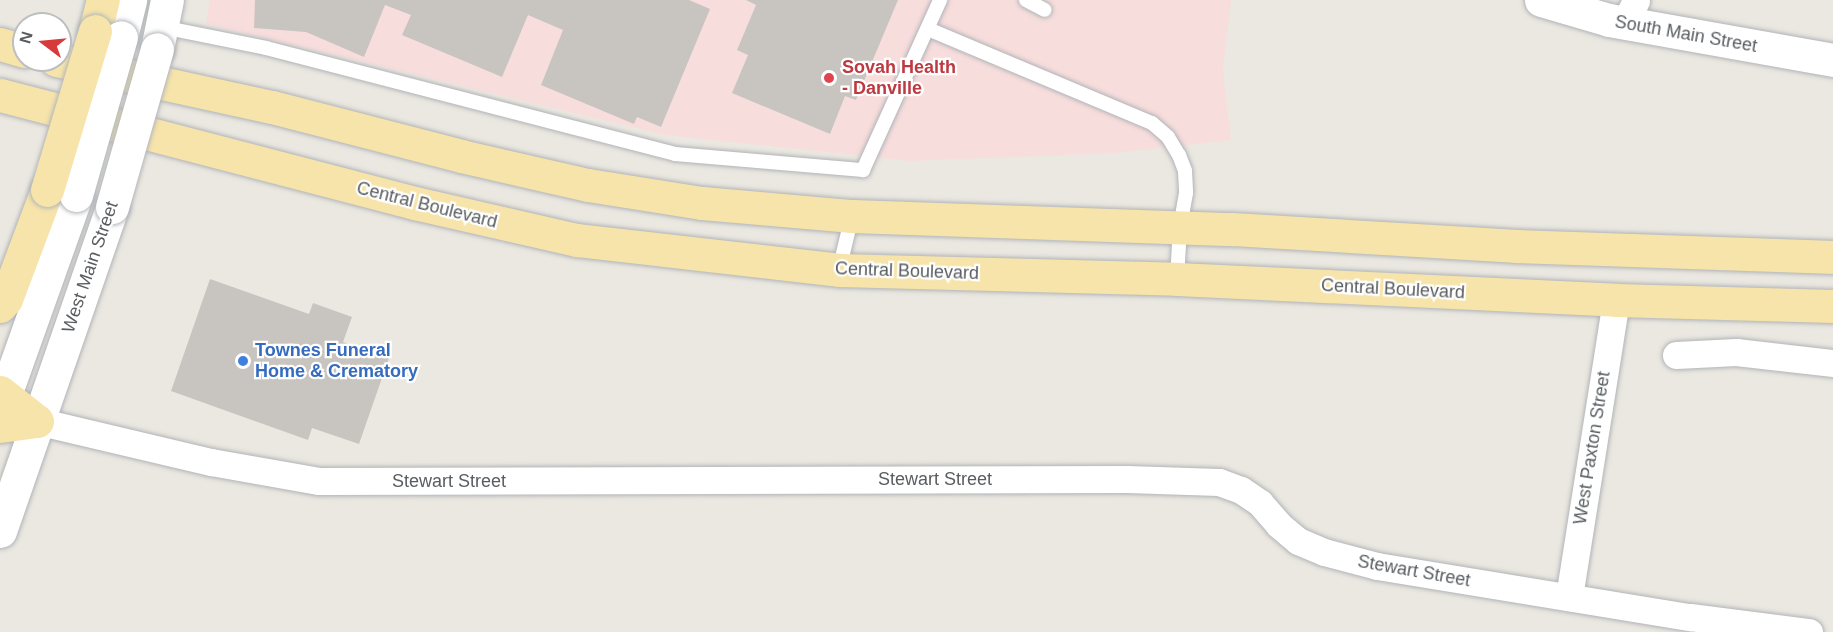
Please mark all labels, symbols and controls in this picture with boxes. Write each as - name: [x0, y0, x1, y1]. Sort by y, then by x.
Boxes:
- street label: South Main Street: [1613, 11, 1759, 57]
- north arrow: [12, 12, 72, 72]
- text: N: [16, 30, 36, 45]
- place label: Sovah Health - Danville: [842, 57, 956, 100]
- marker: Sovah Health - Danville: [820, 69, 838, 87]
- street label: Central Boulevard: [354, 177, 500, 233]
- street label: West Main Street: [57, 198, 123, 336]
- street label: Central Boulevard: [835, 258, 979, 284]
- street label: Central Boulevard: [1320, 274, 1466, 304]
- place label: Townes Funeral Home & Crematory: [255, 340, 418, 382]
- marker: Townes Funeral Home & Crematory: [236, 354, 250, 368]
- street label: West Paxton Street: [1569, 370, 1615, 526]
- street label: Stewart Street: [878, 468, 992, 490]
- street label: Stewart Street: [392, 470, 506, 492]
- street label: Stewart Street: [1356, 550, 1472, 592]

